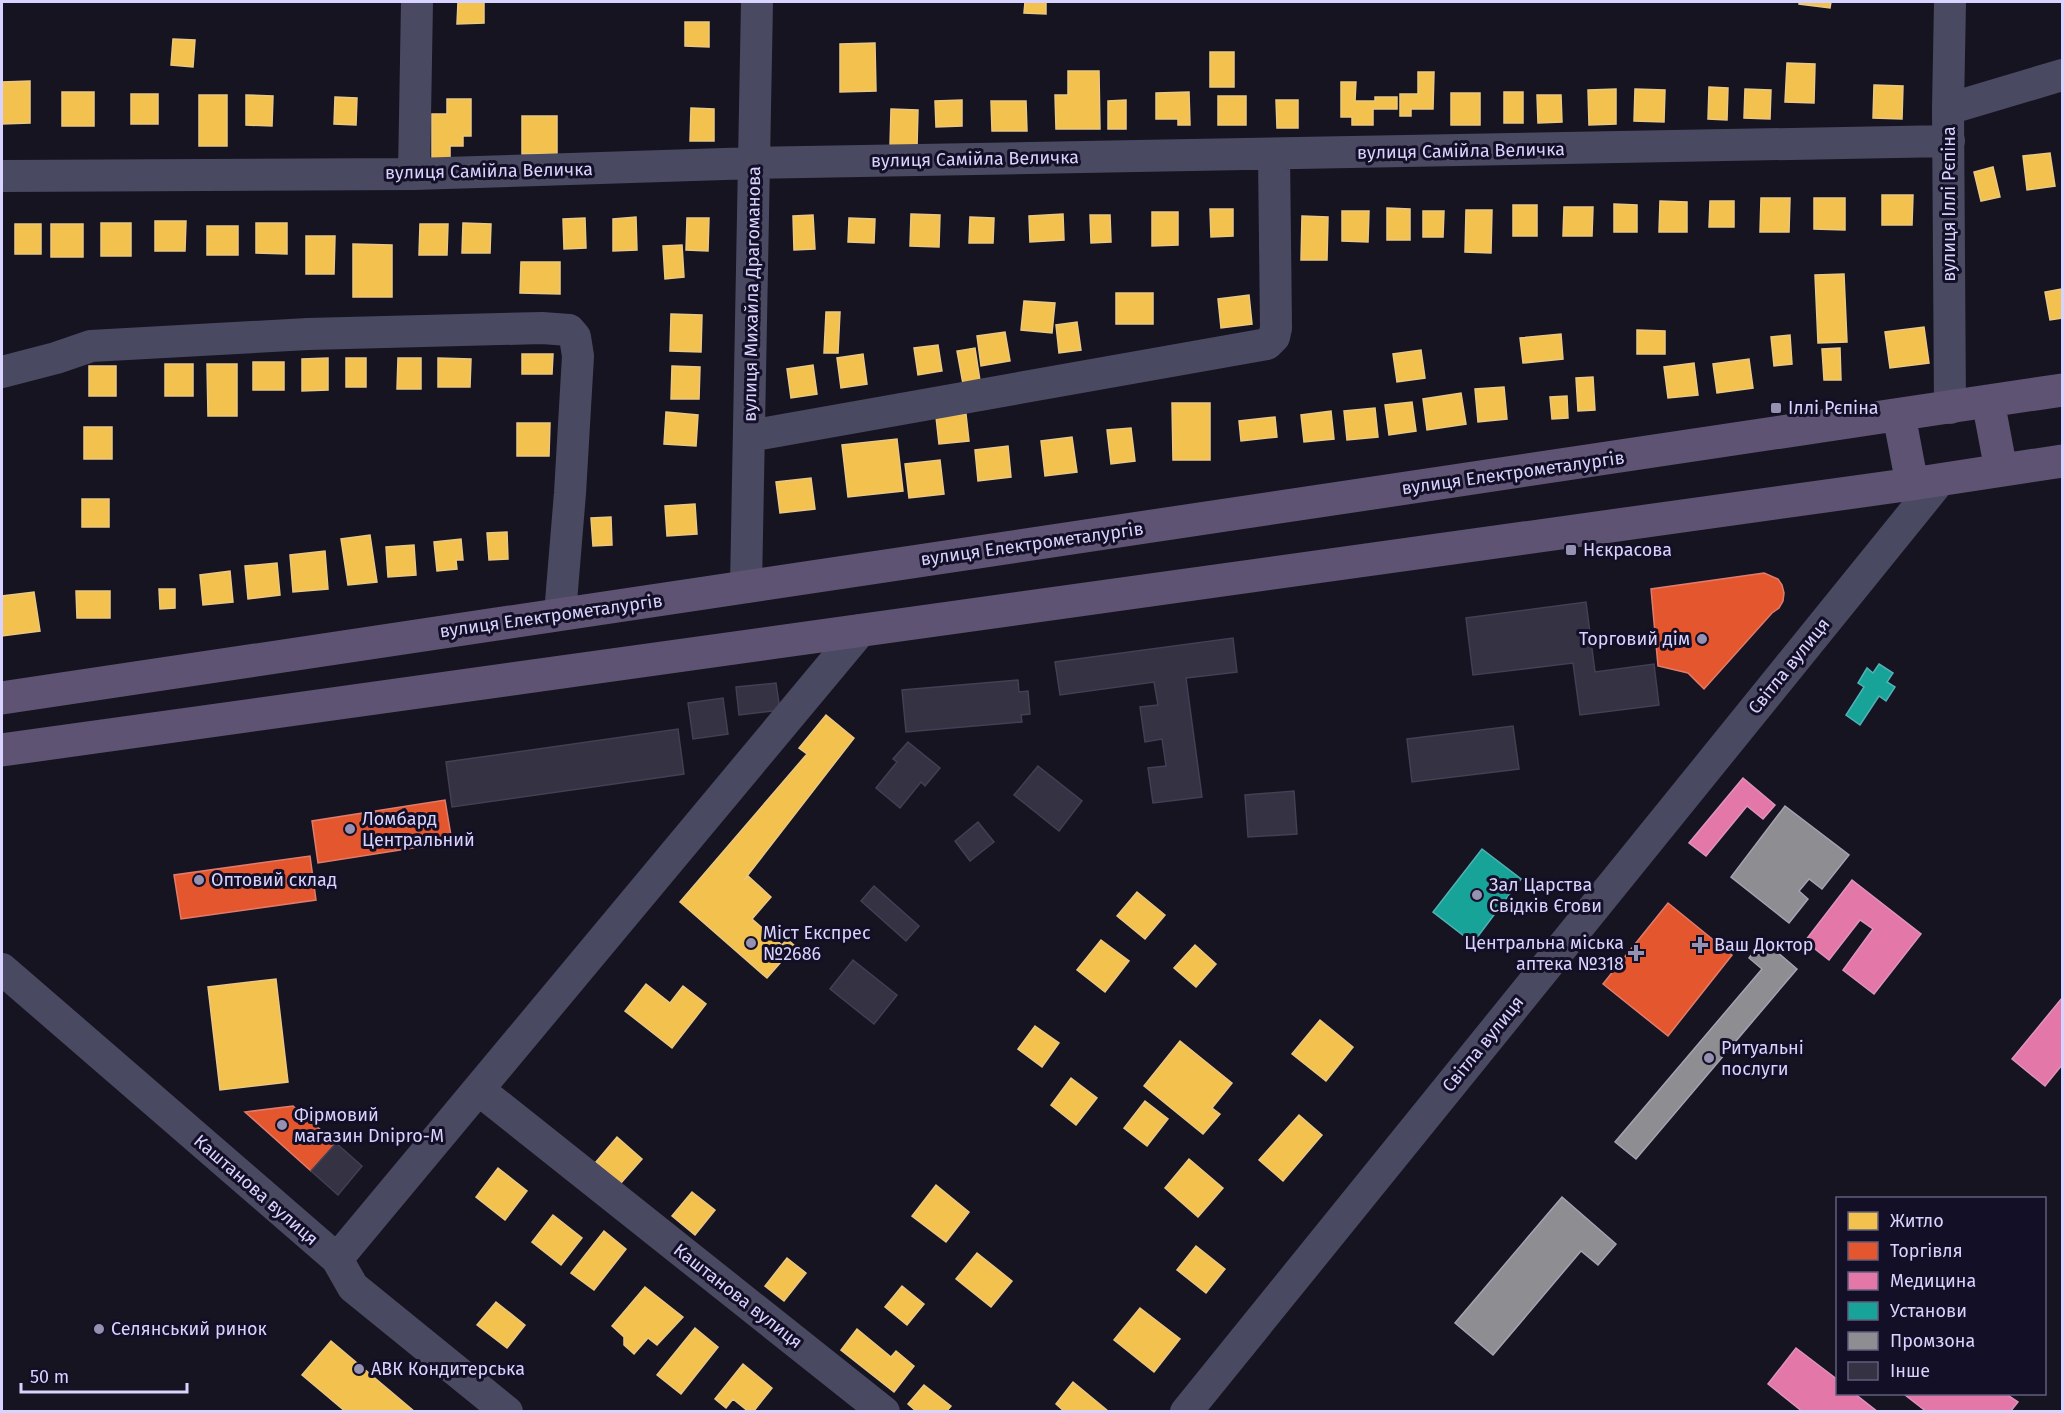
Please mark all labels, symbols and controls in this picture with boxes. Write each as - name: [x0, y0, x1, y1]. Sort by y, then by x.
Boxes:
- street label: вулиця Іллі Рєпіна: [1938, 126, 1960, 282]
- street label: вулиця Самійла Величка: [1357, 138, 1565, 164]
- street label: вулиця Самійла Величка: [871, 146, 1079, 172]
- street label: вулиця Самійла Величка: [385, 158, 593, 184]
- street label: вулиця Михайла Драгоманова: [739, 166, 765, 422]
- place label: Іллі Рєпіна: [1788, 397, 1879, 419]
- marker: Іллі Рєпіна: [1769, 401, 1783, 415]
- street label: вулиця Електрометалургів: [1400, 446, 1626, 500]
- street label: вулиця Електрометалургів: [919, 517, 1145, 571]
- place label: Нєкрасова: [1583, 539, 1672, 561]
- marker: Нєкрасова: [1564, 543, 1578, 557]
- street label: вулиця Електрометалургів: [438, 589, 664, 643]
- street label: Світла вулиця: [1744, 613, 1834, 719]
- place label: Торговий дім: [1579, 628, 1690, 650]
- marker: Торговий дім: [1695, 632, 1709, 646]
- place label: Ломбард Центральний: [362, 808, 475, 851]
- marker: Ломбард Центральний: [343, 822, 357, 836]
- place label: Оптовий склад: [211, 869, 337, 891]
- marker: Оптовий склад: [192, 873, 206, 887]
- place label: Зал Царства Свідків Єгови: [1489, 874, 1602, 917]
- marker: Зал Царства Свідків Єгови: [1470, 888, 1484, 902]
- place label: Міст Експрес №2686: [763, 922, 871, 965]
- place label: Центральна міська аптека №318: [1464, 932, 1624, 975]
- place label: Ваш Доктор: [1714, 934, 1814, 956]
- marker: Міст Експрес №2686: [744, 936, 758, 950]
- marker: Ваш Доктор: [1691, 936, 1709, 954]
- marker: Центральна міська аптека №318: [1629, 946, 1643, 960]
- street label: Світла вулиця: [1438, 991, 1528, 1097]
- place label: Ритуальні послуги: [1721, 1037, 1804, 1080]
- marker: Ритуальні послуги: [1702, 1051, 1716, 1065]
- place label: Фірмовий магазин Dnipro-M: [294, 1104, 444, 1147]
- marker: Фірмовий магазин Dnipro-M: [275, 1118, 289, 1132]
- street label: Каштанова вулиця: [189, 1130, 323, 1250]
- legend: [1836, 1197, 2046, 1395]
- text: Житло: [1890, 1210, 1944, 1232]
- street label: Каштанова вулиця: [669, 1239, 807, 1353]
- text: Торгівля: [1890, 1240, 1963, 1262]
- text: Медицина: [1890, 1270, 1976, 1292]
- text: Установи: [1890, 1300, 1967, 1322]
- place label: Селянський ринок: [111, 1318, 268, 1340]
- marker: Селянський ринок: [92, 1322, 106, 1336]
- text: Промзона: [1890, 1330, 1975, 1352]
- scale bar: [21, 1356, 188, 1394]
- place label: АВК Кондитерська: [371, 1358, 525, 1380]
- text: Інше: [1890, 1360, 1930, 1382]
- marker: АВК Кондитерська: [352, 1362, 366, 1376]
- text: 50 m: [30, 1366, 69, 1388]

